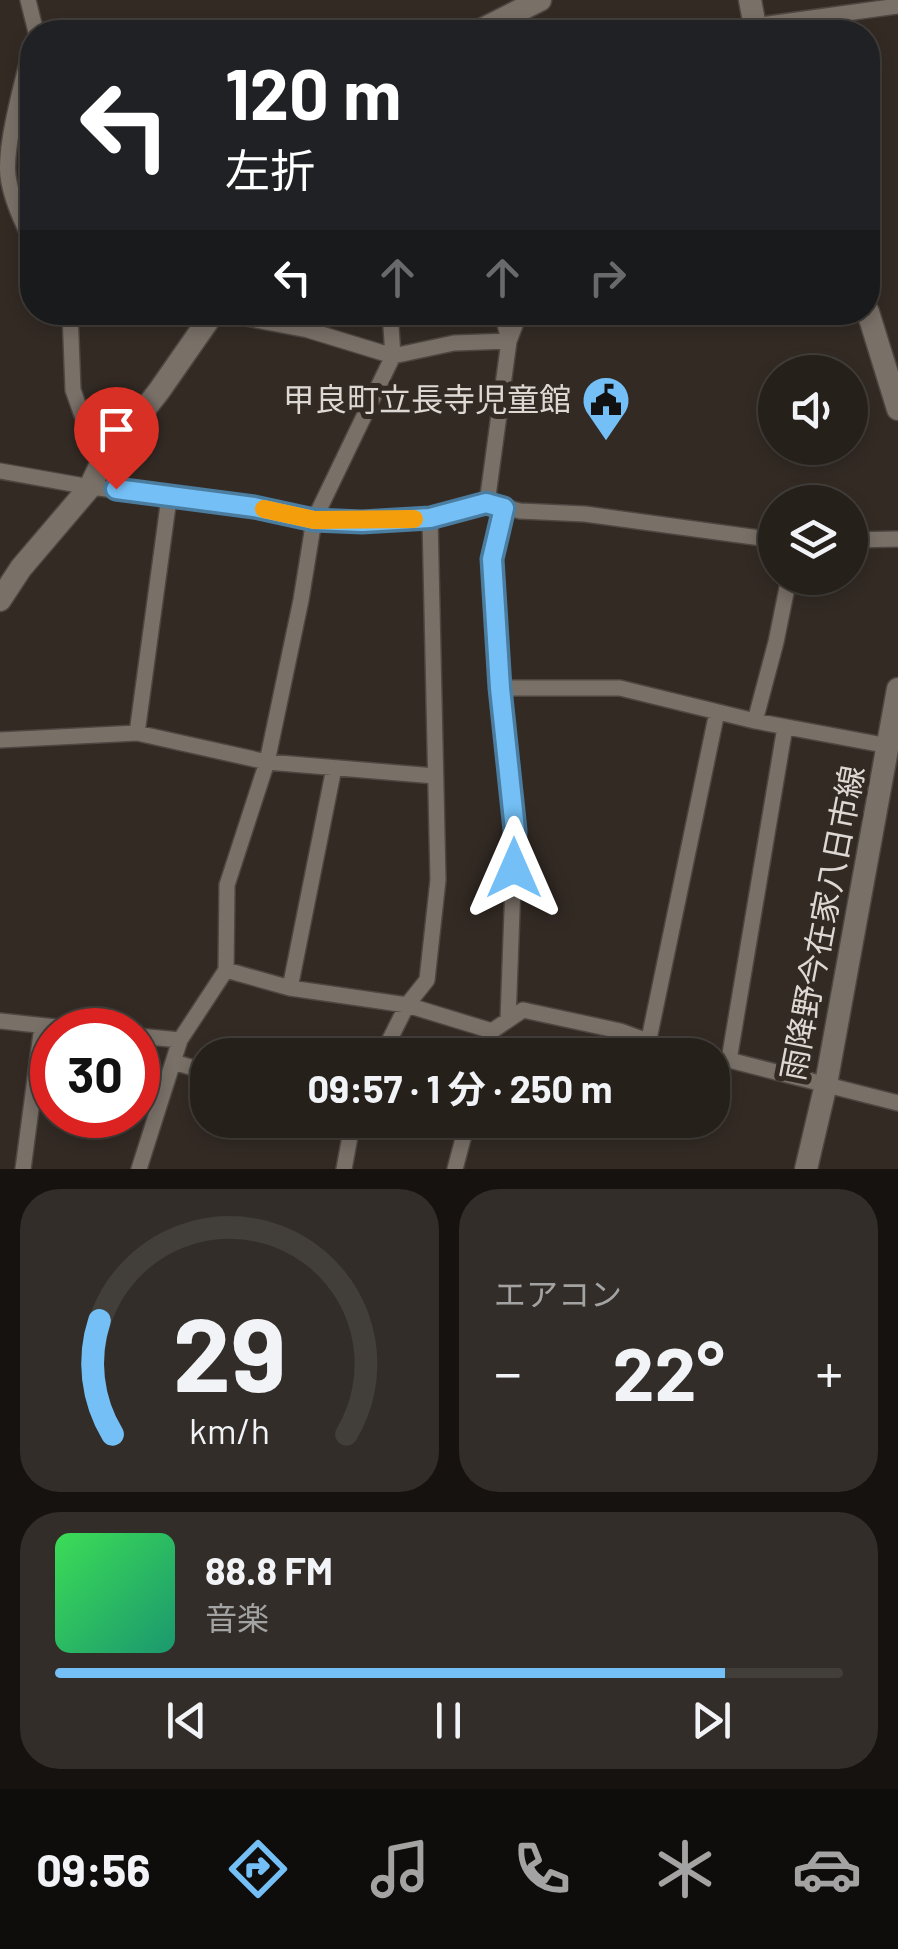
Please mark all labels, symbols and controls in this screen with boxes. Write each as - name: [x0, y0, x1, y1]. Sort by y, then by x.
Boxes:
- text: 120 m: [225, 50, 401, 134]
- icon: left: [60, 60, 190, 190]
- text: 左折: [225, 142, 315, 196]
- icon: left: [265, 250, 320, 305]
- icon: ahead: [370, 250, 425, 305]
- icon: ahead: [475, 250, 530, 305]
- icon: right: [580, 250, 635, 305]
- map controls: [758, 355, 868, 595]
- button: sound: [758, 355, 868, 465]
- public building icon: 甲良町立長寺児童館: [580, 374, 632, 442]
- place label: 甲良町立長寺児童館: [283, 379, 571, 417]
- pin: [74, 387, 159, 490]
- icon: arrive: [89, 402, 144, 457]
- button: layers: [758, 485, 868, 595]
- street label: 雨降野今在家八日市線: [772, 762, 870, 1083]
- position arrow: [462, 816, 566, 920]
- speed limit sign: 30: [30, 1008, 160, 1138]
- text: 09:57 · 1 分 · 250 m: [307, 1065, 613, 1111]
- text: エアコン: [494, 1274, 622, 1312]
- text: 29: [173, 1288, 286, 1413]
- text: 22°: [612, 1326, 725, 1416]
- text: −: [494, 1338, 522, 1404]
- text: +: [815, 1338, 843, 1404]
- text: km/h: [189, 1408, 270, 1451]
- text: 88.8 FM: [205, 1547, 333, 1593]
- text: 音楽: [205, 1598, 269, 1636]
- icon: previous: [159, 1693, 214, 1748]
- icon: pause: [421, 1693, 476, 1748]
- icon: next: [684, 1693, 739, 1748]
- icon: directions: [223, 1834, 293, 1904]
- icon: music: [365, 1834, 435, 1904]
- icon: phone: [507, 1834, 577, 1904]
- icon: climate: [650, 1834, 720, 1904]
- icon: car: [792, 1834, 862, 1904]
- text: 09:56: [36, 1842, 150, 1896]

